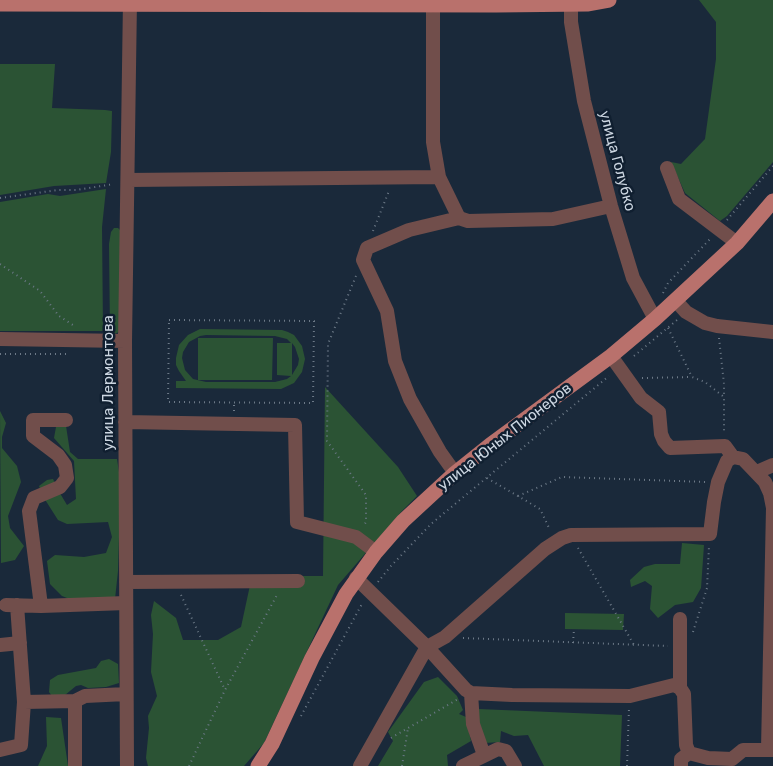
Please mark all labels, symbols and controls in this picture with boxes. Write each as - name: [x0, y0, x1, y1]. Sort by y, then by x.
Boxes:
- street label: улица Голубко: [595, 109, 639, 213]
- street label: улица Лермонтова: [100, 315, 118, 451]
- street label: улица Юных Пионеров: [435, 379, 575, 495]

